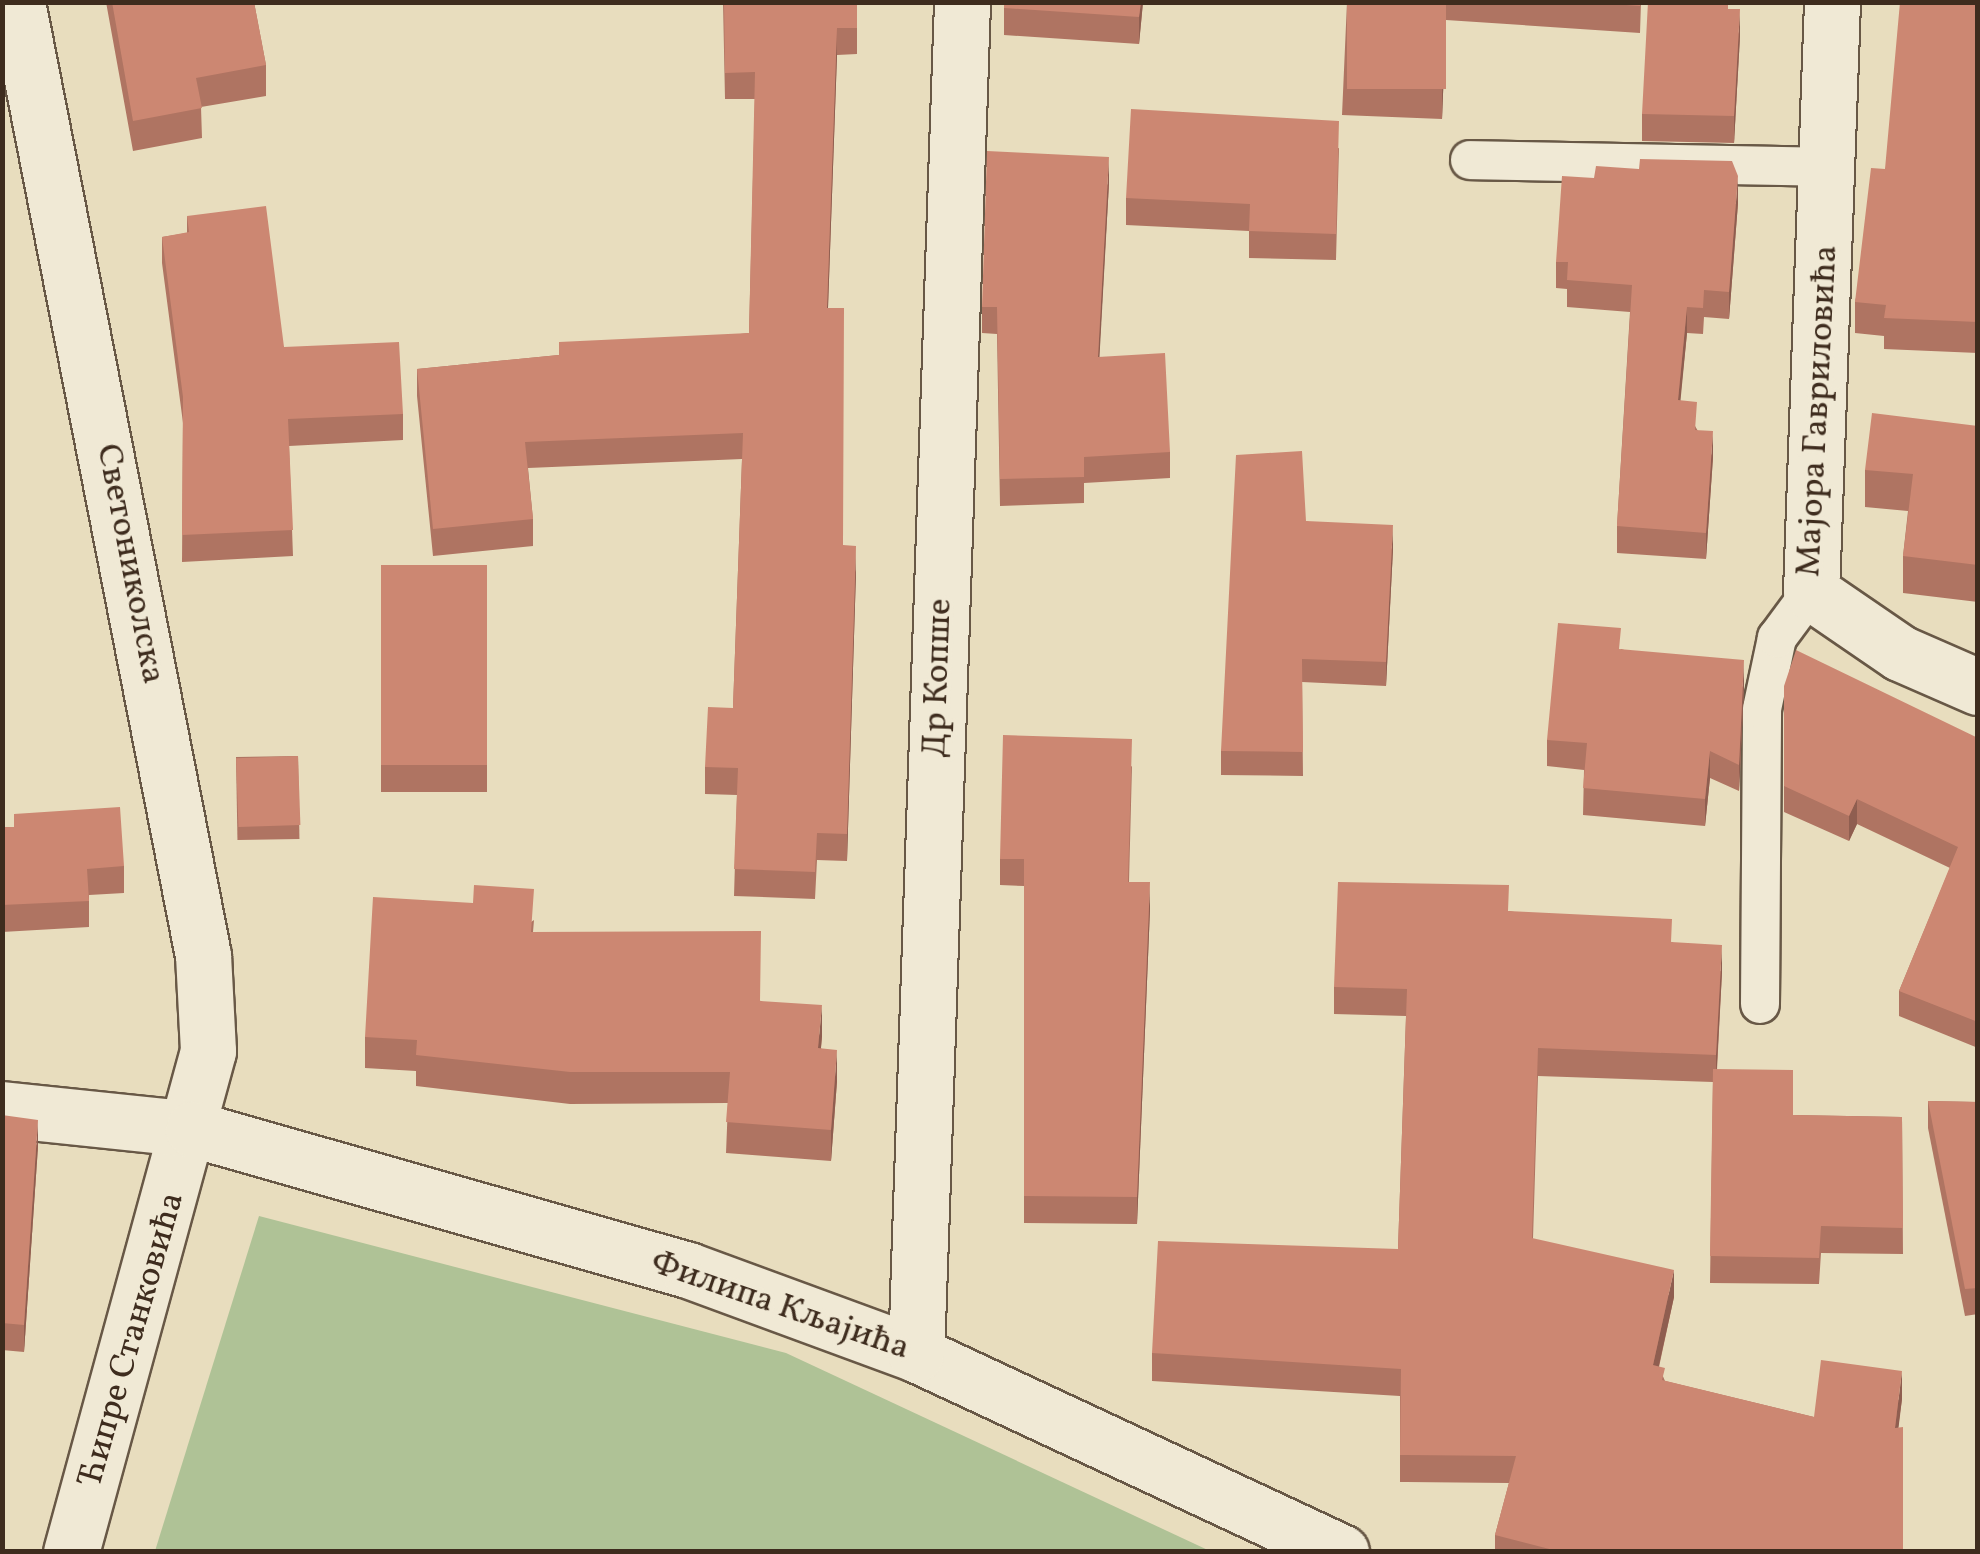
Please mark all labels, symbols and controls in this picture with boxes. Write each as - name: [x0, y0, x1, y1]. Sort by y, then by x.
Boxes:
- street label: Мајора Гавриловића: [1788, 244, 1848, 578]
- street label: Светониколска: [86, 441, 174, 687]
- street label: Др Копше: [914, 598, 962, 758]
- street label: Ћипре Станковића: [70, 1188, 194, 1492]
- street label: Филипа Кљајића: [645, 1242, 915, 1370]

